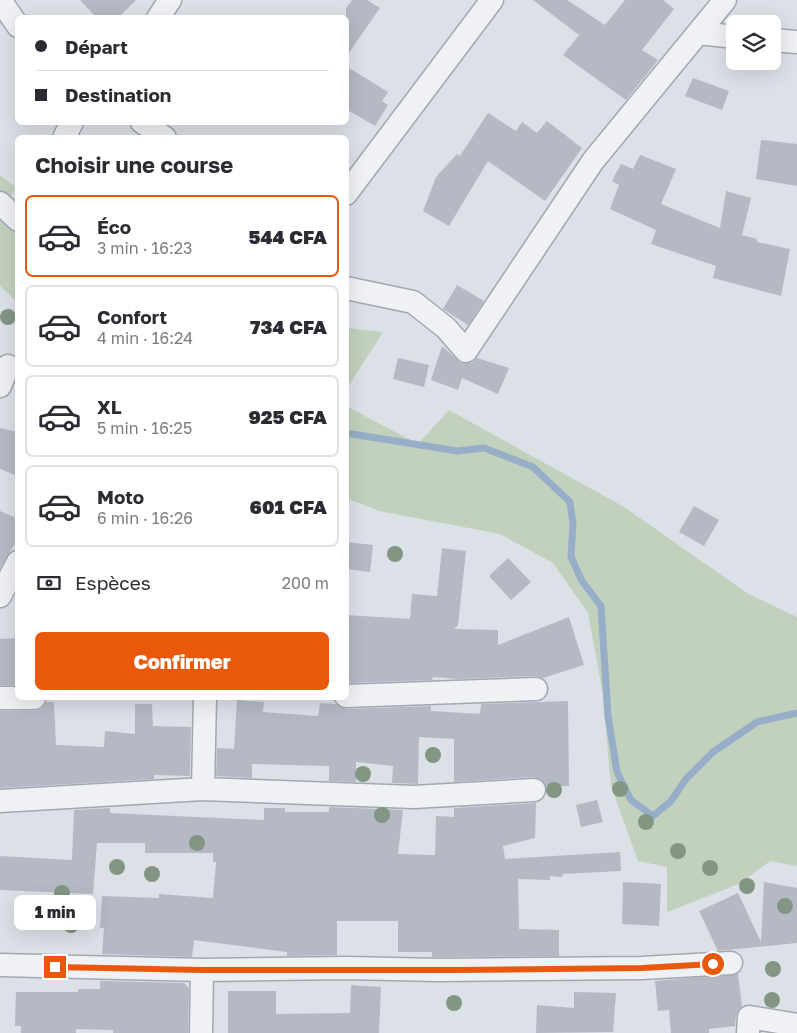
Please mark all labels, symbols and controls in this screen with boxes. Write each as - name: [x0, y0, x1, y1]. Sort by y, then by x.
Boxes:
- map controls: [726, 15, 781, 70]
- button: layers: [726, 15, 781, 70]
- text: Départ: [65, 35, 128, 58]
- text: Destination: [65, 83, 171, 106]
- text: Choisir une course: [35, 151, 233, 178]
- icon: car: [37, 214, 82, 259]
- text: Éco: [97, 215, 131, 238]
- text: 544 CFA: [248, 225, 327, 248]
- text: 3 min · 16:23: [97, 238, 192, 258]
- icon: car: [37, 304, 82, 349]
- text: Confort: [97, 305, 167, 328]
- text: 734 CFA: [250, 315, 327, 338]
- text: 4 min · 16:24: [97, 328, 193, 348]
- icon: car: [37, 394, 82, 439]
- text: XL: [97, 395, 122, 418]
- text: 925 CFA: [248, 405, 327, 428]
- text: 5 min · 16:25: [97, 418, 192, 438]
- icon: car: [37, 484, 82, 529]
- text: Moto: [97, 485, 144, 508]
- text: 601 CFA: [250, 495, 327, 518]
- text: 6 min · 16:26: [97, 508, 193, 528]
- icon: cash: [35, 569, 63, 597]
- text: Espèces: [75, 571, 151, 594]
- text: 200 m: [282, 573, 329, 593]
- button: Confirmer: [35, 632, 329, 690]
- callout: 1 min: [14, 894, 96, 930]
- text: 1 min: [35, 902, 75, 922]
- route start: [702, 953, 724, 975]
- route end: [44, 956, 66, 978]

